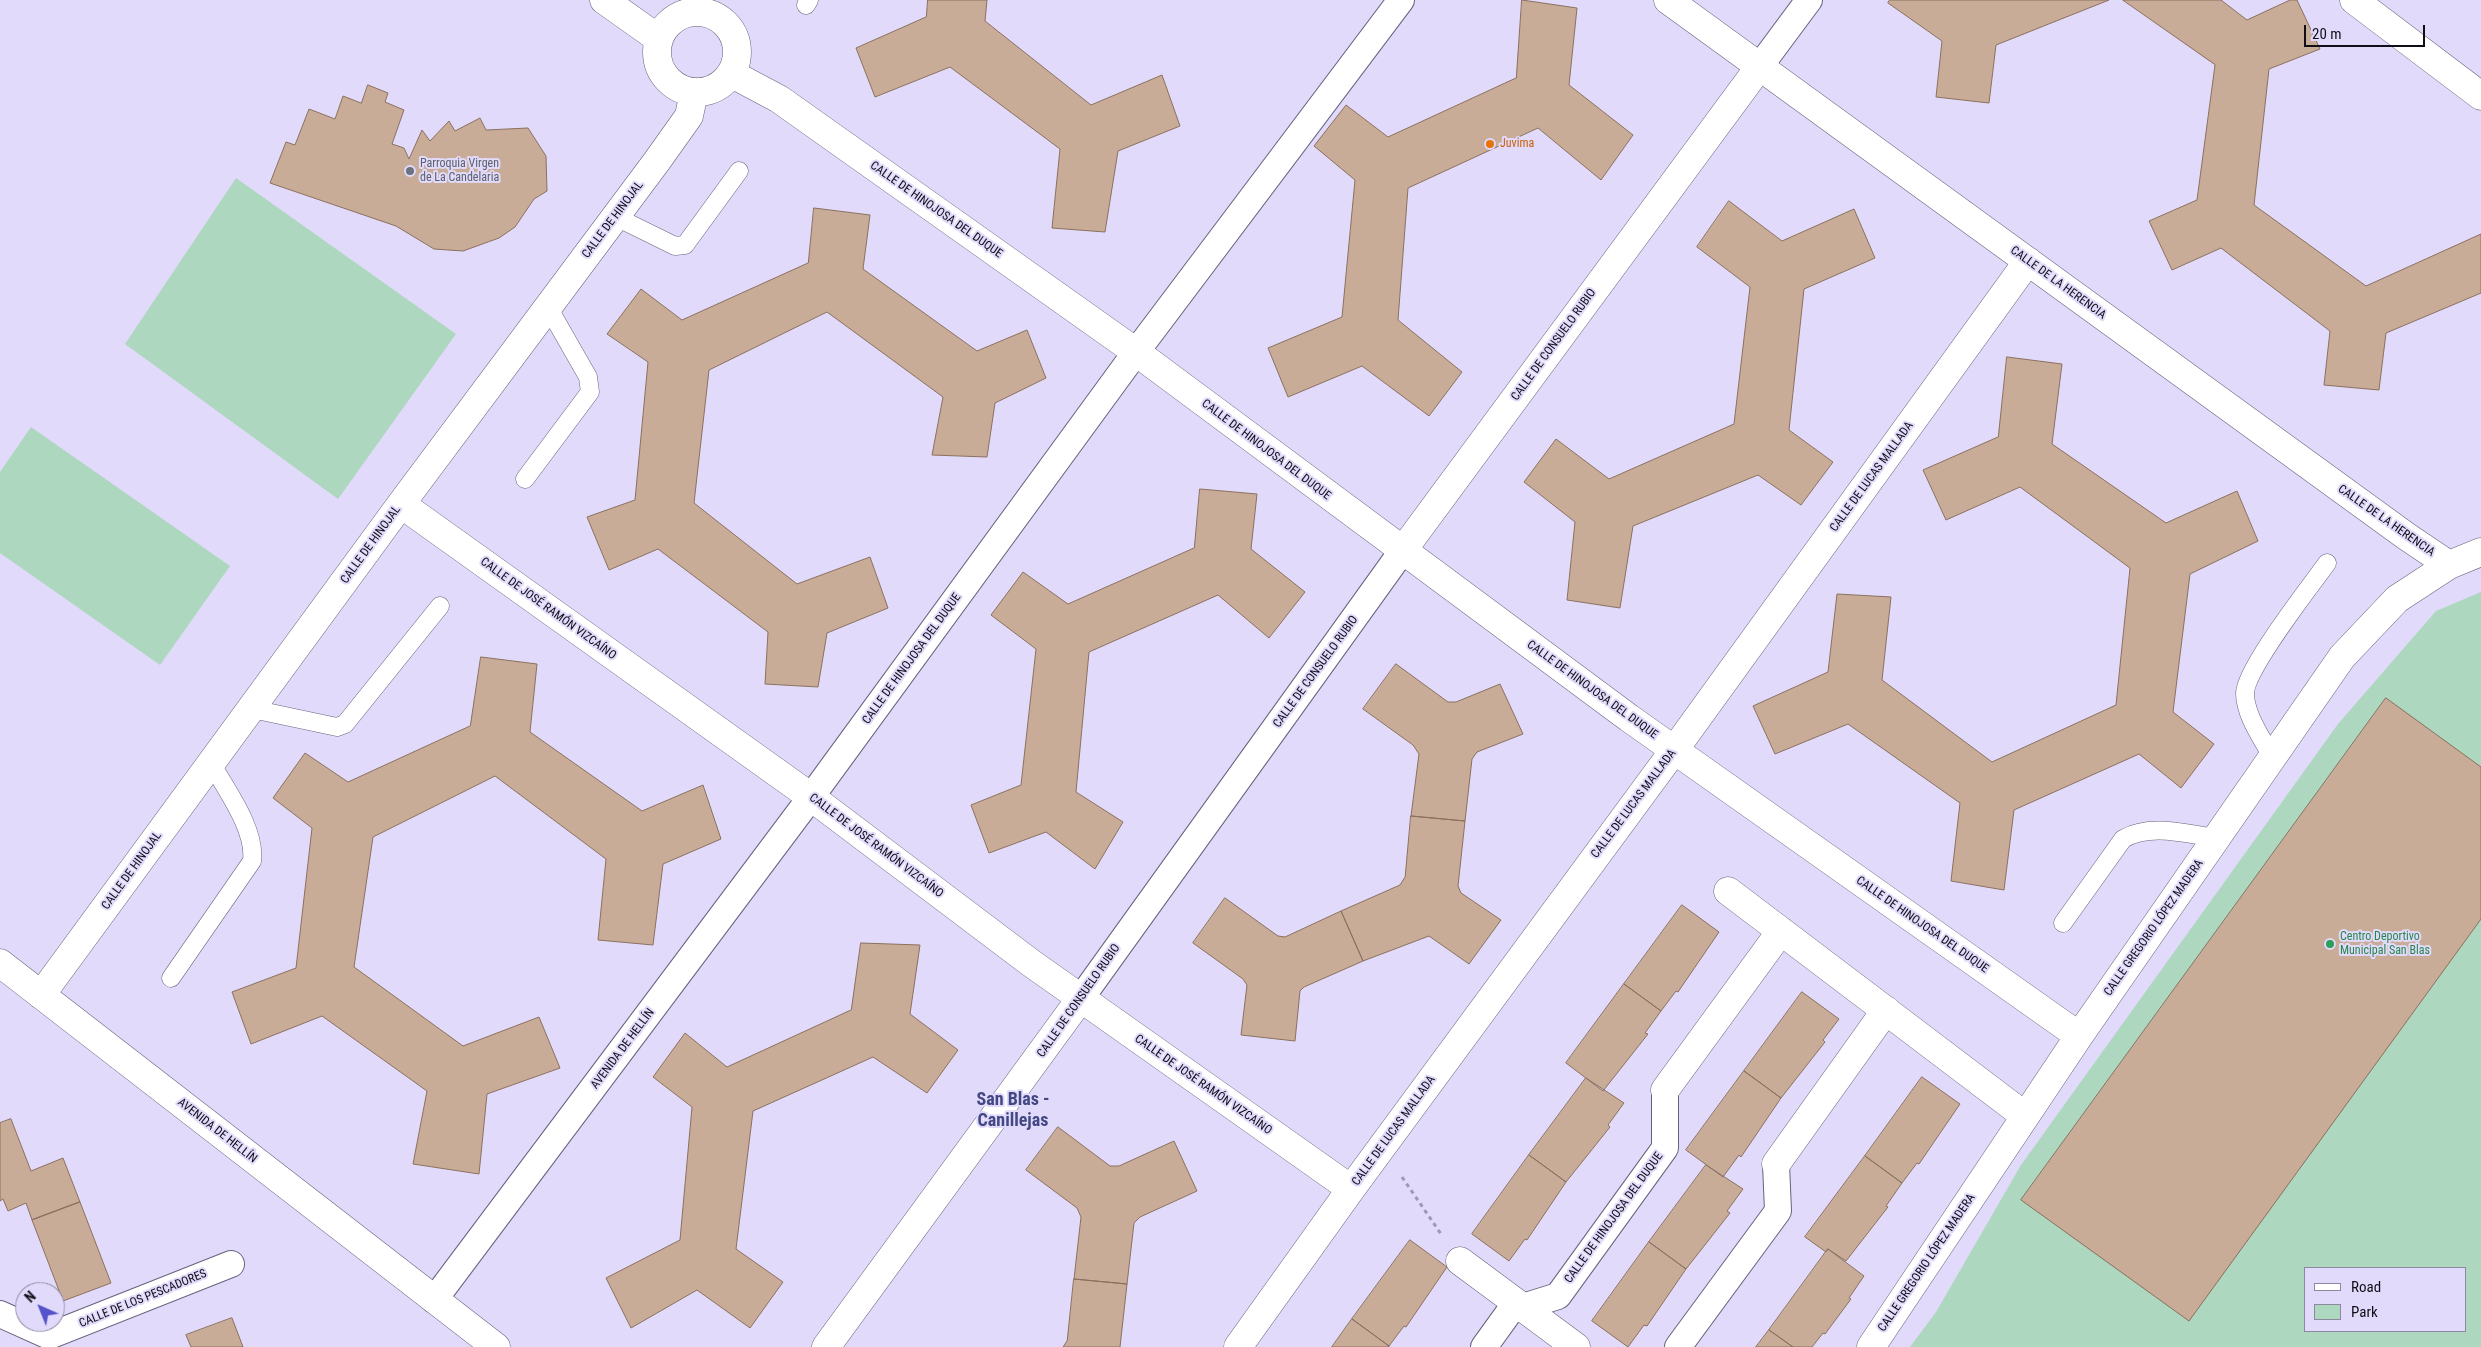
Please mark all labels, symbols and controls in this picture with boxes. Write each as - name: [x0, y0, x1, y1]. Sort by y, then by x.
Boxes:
- scale bar: [2306, 15, 2427, 47]
- text: 20 m: [2312, 25, 2342, 43]
- place label: Juvima: [1500, 137, 1534, 151]
- marker: Juvima: [1484, 138, 1496, 150]
- place label: Parroquia Virgen de La Candelaria: [420, 157, 499, 185]
- street label: CALLE DE HINOJOSA DEL DUQUE: [867, 159, 1005, 261]
- marker: Parroquia Virgen de La Candelaria: [404, 165, 416, 177]
- street label: CALLE DE HINOJAL: [579, 179, 647, 261]
- street label: CALLE DE LA HERENCIA: [2007, 243, 2109, 323]
- street label: CALLE DE CONSUELO RUBIO: [1509, 286, 1599, 404]
- street label: CALLE DE HINOJOSA DEL DUQUE: [1198, 397, 1334, 503]
- street label: CALLE DE LUCAS MALLADA: [1827, 419, 1917, 535]
- street label: CALLE DE LA HERENCIA: [2335, 482, 2437, 560]
- street label: CALLE DE HINOJAL: [338, 503, 404, 587]
- street label: CALLE DE JOSÉ RAMÓN VIZCAÍNO: [477, 555, 619, 663]
- street label: CALLE DE HINOJOSA DEL DUQUE: [860, 591, 964, 727]
- street label: CALLE DE CONSUELO RUBIO: [1271, 613, 1361, 731]
- street label: CALLE DE HINOJOSA DEL DUQUE: [1524, 638, 1660, 742]
- street label: CALLE DE LUCAS MALLADA: [1588, 747, 1680, 861]
- street label: CALLE DE JOSÉ RAMÓN VIZCAÍNO: [806, 791, 946, 901]
- street label: CALLE DE HINOJAL: [99, 829, 165, 913]
- street label: CALLE GREGORIO LÓPEZ MADERA: [2101, 857, 2207, 999]
- street label: CALLE DE HINOJOSA DEL DUQUE: [1853, 874, 1991, 976]
- place label: Centro Deportivo Municipal San Blas: [2340, 930, 2430, 958]
- marker: Centro Deportivo Municipal San Blas: [2324, 938, 2336, 950]
- street label: CALLE DE CONSUELO RUBIO: [1034, 942, 1124, 1060]
- street label: AVENIDA DE HELLÍN: [588, 1006, 658, 1092]
- street label: CALLE DE JOSÉ RAMÓN VIZCAÍNO: [1132, 1032, 1274, 1138]
- street label: CALLE DE LUCAS MALLADA: [1349, 1073, 1439, 1189]
- district label: San Blas - Canillejas: [976, 1089, 1050, 1132]
- street label: AVENIDA DE HELLÍN: [174, 1096, 260, 1166]
- street label: CALLE DE HINOJOSA DEL DUQUE: [1562, 1150, 1666, 1286]
- street label: CALLE GREGORIO LÓPEZ MADERA: [1875, 1191, 1979, 1335]
- street label: CALLE DE LOS PESCADORES: [77, 1267, 209, 1331]
- legend: [2304, 1267, 2466, 1332]
- text: Road: [2351, 1278, 2381, 1296]
- north arrow: [15, 1282, 65, 1332]
- text: N: [22, 1288, 39, 1306]
- text: Park: [2351, 1303, 2378, 1321]

